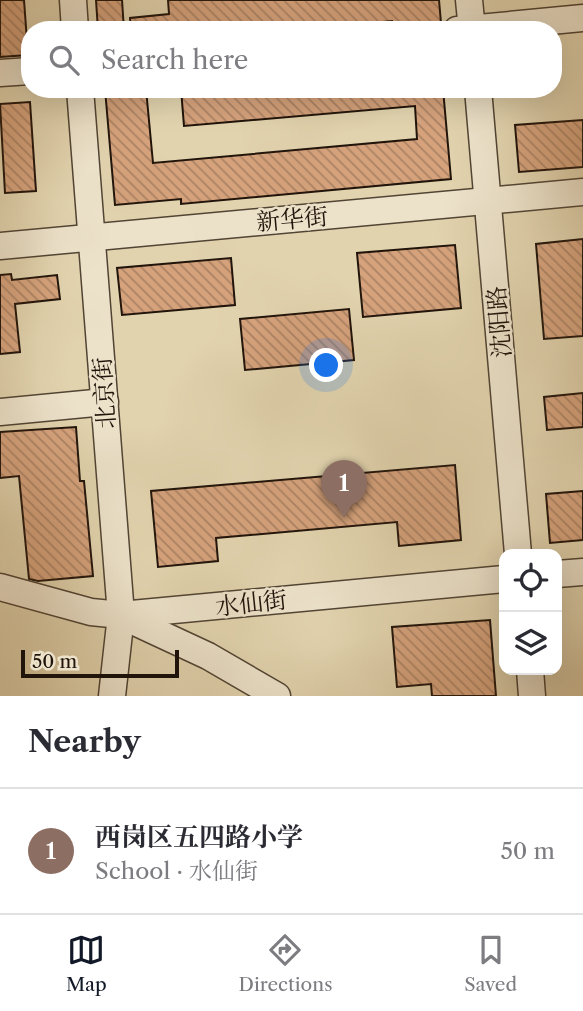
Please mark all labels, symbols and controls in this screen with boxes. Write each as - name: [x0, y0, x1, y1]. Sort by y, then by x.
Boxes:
- search box: [21, 21, 562, 98]
- icon: search: [45, 41, 83, 79]
- text: Search here: [101, 44, 248, 76]
- street label: 新华街: [255, 201, 329, 237]
- street label: 沈阳路: [481, 285, 517, 359]
- your location: [309, 348, 343, 382]
- street label: 北京街: [87, 356, 121, 430]
- pin: 1: [321, 460, 367, 518]
- map controls: [499, 549, 562, 675]
- button: locate: [499, 549, 562, 612]
- street label: 水仙街: [214, 585, 288, 621]
- button: layers: [499, 612, 562, 675]
- scale bar: [21, 647, 178, 679]
- text: 50 m: [32, 650, 77, 673]
- text: Nearby: [28, 723, 141, 760]
- text: 西岗区五四路小学: [95, 821, 303, 853]
- text: 1: [46, 837, 56, 865]
- text: 50 m: [500, 837, 555, 865]
- text: School · 水仙街: [95, 857, 258, 885]
- tab: Map: [66, 931, 107, 996]
- tab: Directions: [239, 931, 332, 996]
- tab: Saved: [464, 931, 517, 996]

